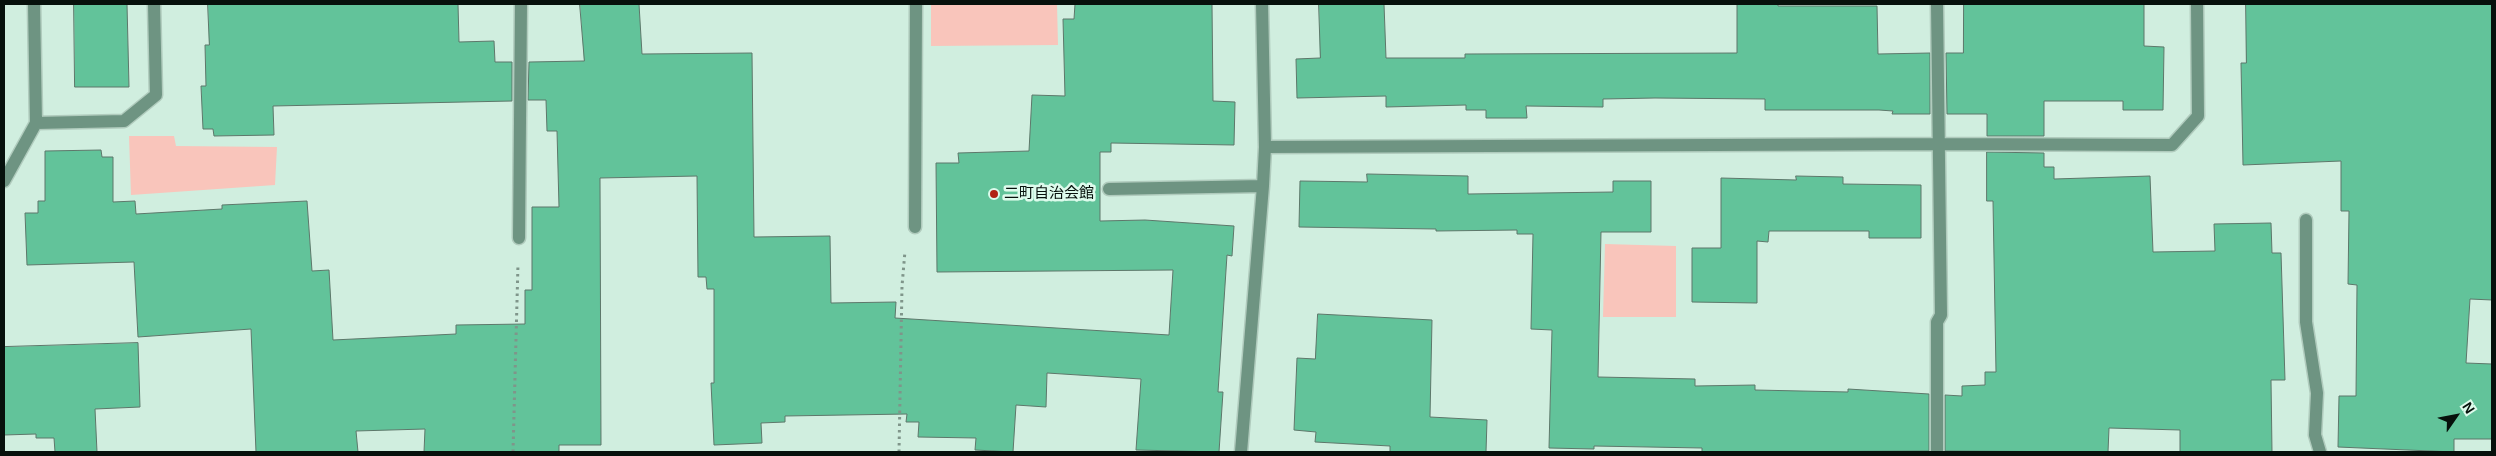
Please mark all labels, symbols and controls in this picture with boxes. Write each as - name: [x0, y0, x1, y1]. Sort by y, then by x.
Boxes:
- place label: 二町自治会館: [1004, 185, 1094, 203]
- marker: 二町自治会館: [988, 188, 1000, 200]
- north arrow: [2431, 391, 2481, 441]
- text: N: [2459, 399, 2478, 416]

